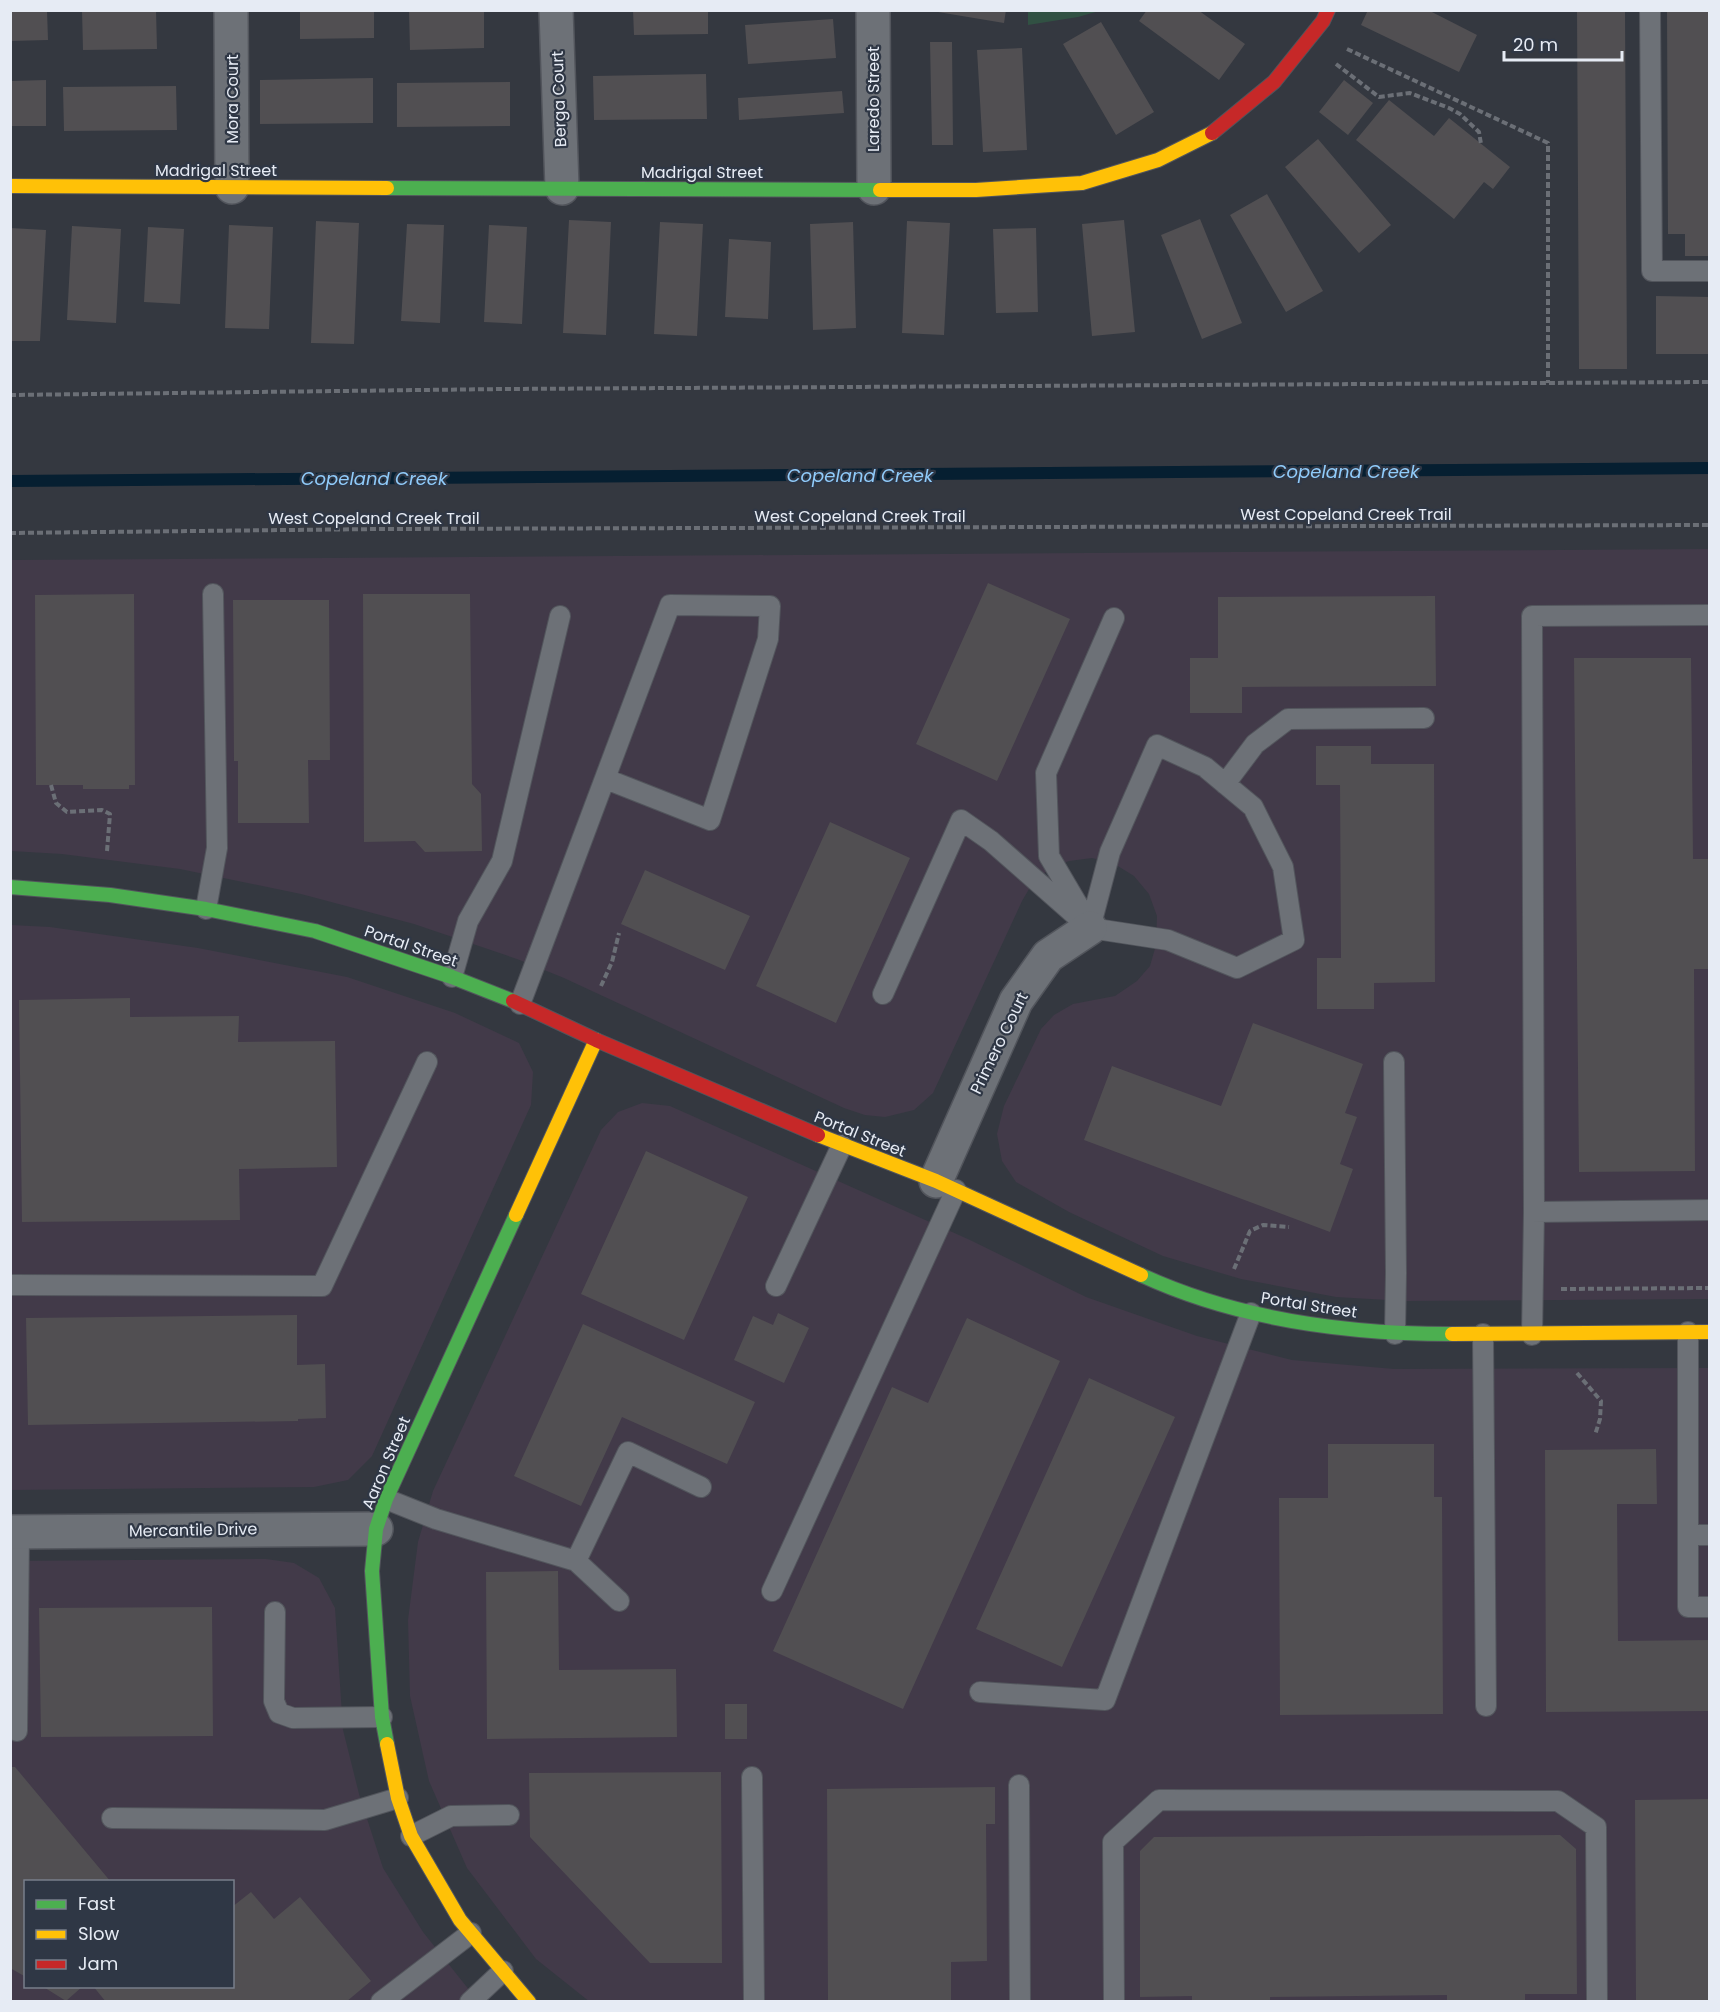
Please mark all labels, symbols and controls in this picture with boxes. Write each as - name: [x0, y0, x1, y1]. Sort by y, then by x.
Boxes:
- scale bar: [1504, 24, 1622, 62]
- text: 20 m: [1513, 32, 1558, 57]
- street label: Laredo Street: [862, 46, 885, 152]
- street label: Berga Court: [546, 50, 572, 147]
- street label: Mora Court: [221, 54, 244, 144]
- street label: Madrigal Street: [155, 159, 277, 182]
- street label: Madrigal Street: [641, 161, 763, 184]
- water label: Copeland Creek: [1273, 459, 1420, 484]
- water label: Copeland Creek: [787, 463, 934, 488]
- water label: Copeland Creek: [301, 466, 448, 491]
- street label: West Copeland Creek Trail: [1240, 503, 1452, 526]
- street label: West Copeland Creek Trail: [754, 505, 966, 528]
- street label: West Copeland Creek Trail: [268, 507, 480, 530]
- street label: Portal Street: [361, 919, 461, 973]
- street label: Primero Court: [964, 988, 1034, 1098]
- street label: Portal Street: [811, 1105, 910, 1163]
- street label: Portal Street: [1259, 1286, 1359, 1324]
- street label: Aaron Street: [356, 1413, 416, 1513]
- street label: Mercantile Drive: [129, 1517, 257, 1543]
- legend: [24, 1880, 234, 1988]
- text: Fast: [78, 1891, 115, 1916]
- text: Slow: [78, 1921, 120, 1946]
- text: Jam: [78, 1951, 118, 1976]

